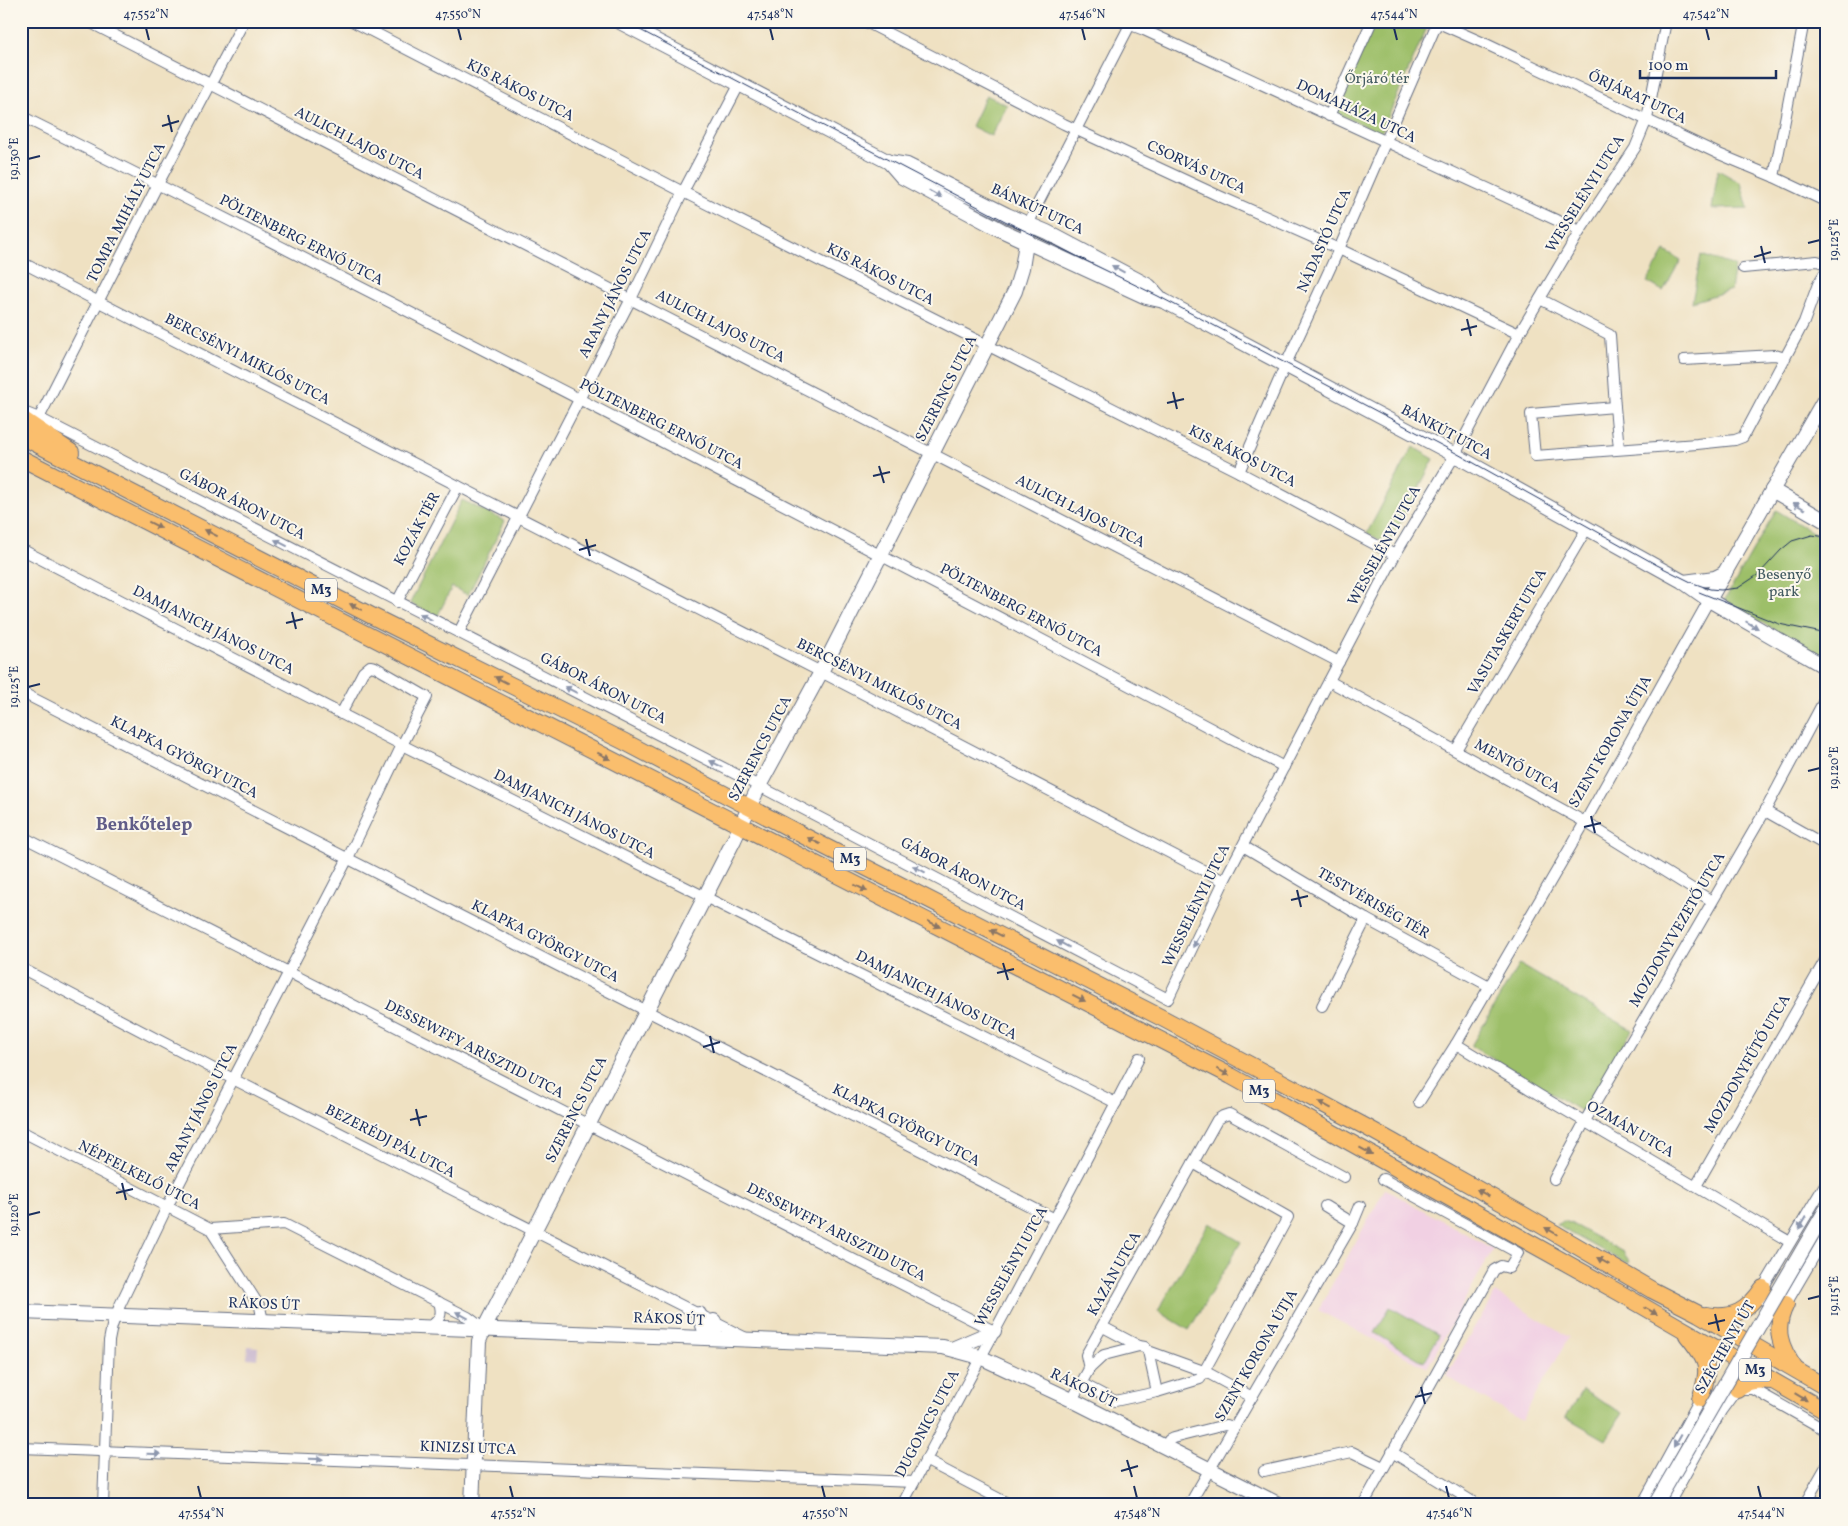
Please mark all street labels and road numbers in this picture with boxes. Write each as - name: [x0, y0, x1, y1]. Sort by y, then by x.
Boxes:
- street label: KIS RÁKOS UTCA: [462, 55, 578, 127]
- street label: ŐRJÁRAT UTCA: [1584, 66, 1690, 130]
- street label: DOMAHÁZA UTCA: [1293, 75, 1420, 149]
- street label: AULICH LAJOS UTCA: [291, 102, 428, 186]
- street label: WESSELÉNYI UTCA: [1541, 131, 1631, 257]
- street label: CSORVÁS UTCA: [1143, 136, 1249, 200]
- street label: TOMPA MIHÁLY UTCA: [82, 139, 172, 287]
- street label: BÁNKÚT UTCA: [987, 179, 1087, 241]
- street label: NÁDASTÓ UTCA: [1293, 185, 1357, 296]
- street label: PÖLTENBERG ERNŐ UTCA: [215, 190, 387, 292]
- street label: ARANY JÁNOS UTCA: [574, 225, 658, 362]
- street label: KIS RÁKOS UTCA: [822, 239, 938, 311]
- street label: AULICH LAJOS UTCA: [652, 285, 789, 369]
- street label: BERCSÉNYI MIKLÓS UTCA: [160, 309, 334, 411]
- street label: SZERENCS UTCA: [911, 332, 983, 446]
- street label: PÖLTENBERG ERNŐ UTCA: [575, 374, 747, 476]
- street label: BÁNKÚT UTCA: [1397, 400, 1496, 466]
- street label: KIS RÁKOS UTCA: [1184, 421, 1300, 493]
- street label: GÁBOR ÁRON UTCA: [175, 464, 309, 546]
- street label: AULICH LAJOS UTCA: [1012, 470, 1149, 554]
- street label: WESSELÉNYI UTCA: [1343, 482, 1427, 610]
- street label: KOZÁK TÉR: [390, 488, 446, 570]
- street label: PÖLTENBERG ERNŐ UTCA: [936, 559, 1107, 663]
- street label: VASUTASKERT UTCA: [1463, 565, 1553, 699]
- road number: M3: [305, 578, 337, 602]
- street label: DAMJANICH JÁNOS UTCA: [129, 581, 298, 681]
- street label: BERCSÉNYI MIKLÓS UTCA: [792, 634, 966, 736]
- street label: GÁBOR ÁRON UTCA: [536, 648, 670, 730]
- street label: SZENT KORONA ÚTJA: [1564, 671, 1658, 812]
- street label: SZERENCS UTCA: [724, 692, 798, 806]
- street label: KLAPKA GYÖRGY UTCA: [106, 712, 262, 805]
- street label: MENTŐ UTCA: [1470, 735, 1564, 800]
- street label: DAMJANICH JÁNOS UTCA: [490, 765, 659, 865]
- street label: GÁBOR ÁRON UTCA: [897, 833, 1030, 917]
- street label: WESSELÉNYI UTCA: [1158, 840, 1236, 971]
- road number: M3: [834, 848, 866, 871]
- street label: MOZDONYVEZETŐ UTCA: [1625, 848, 1731, 1011]
- street label: TESTVÉRISÉG TÉR: [1313, 863, 1433, 945]
- street label: KLAPKA GYÖRGY UTCA: [467, 896, 623, 989]
- street label: DAMJANICH JÁNOS UTCA: [852, 946, 1021, 1046]
- street label: MOZDONYFŰTŐ UTCA: [1700, 990, 1797, 1137]
- street label: DESSEWFFY ARISZTID UTCA: [381, 996, 568, 1105]
- street label: ARANY JÁNOS UTCA: [160, 1039, 244, 1176]
- street label: SZERENCS UTCA: [541, 1053, 613, 1167]
- street label: KLAPKA GYÖRGY UTCA: [828, 1080, 984, 1173]
- road number: M3: [1243, 1080, 1275, 1102]
- street label: OZMÁN UTCA: [1582, 1096, 1678, 1164]
- street label: BEZERÉDJ PÁL UTCA: [321, 1100, 459, 1184]
- street label: NÉPFELKELŐ UTCA: [74, 1136, 204, 1216]
- street label: DESSEWFFY ARISZTID UTCA: [743, 1179, 930, 1288]
- street label: WESSELÉNYI UTCA: [970, 1203, 1054, 1331]
- street label: KAZÁN UTCA: [1083, 1228, 1147, 1320]
- street label: SZENT KORONA ÚTJA: [1210, 1285, 1304, 1426]
- street label: RÁKOS ÚT: [228, 1293, 300, 1317]
- street label: SZÉCHENYI ÚT: [1691, 1297, 1761, 1399]
- street label: RÁKOS ÚT: [633, 1308, 705, 1332]
- road number: M3: [1739, 1358, 1771, 1382]
- street label: RÁKOS ÚT: [1046, 1364, 1120, 1414]
- street label: DUGONICS UTCA: [891, 1366, 965, 1482]
- street label: KINIZSI UTCA: [419, 1437, 517, 1461]

